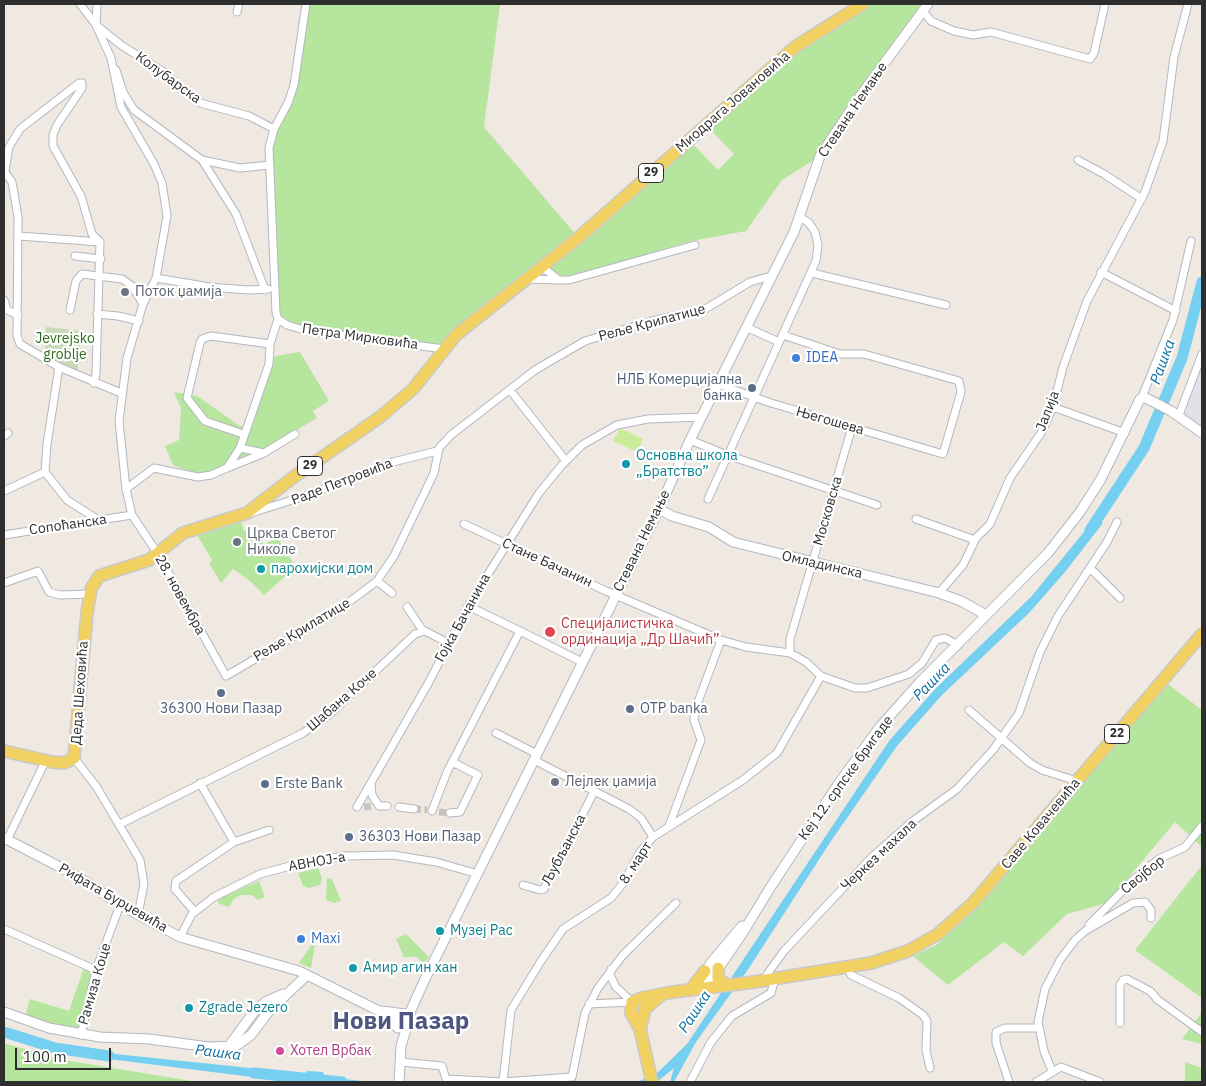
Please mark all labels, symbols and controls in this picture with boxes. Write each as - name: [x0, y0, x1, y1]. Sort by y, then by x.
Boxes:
- street label: Миодрага Јовановића: [672, 48, 794, 156]
- street label: Колубарска: [132, 49, 204, 107]
- street label: Стевана Немање: [815, 59, 891, 161]
- road number: 29: [638, 164, 664, 182]
- place label: Поток џамија: [135, 284, 222, 300]
- marker: Поток џамија: [119, 286, 131, 298]
- street label: Реље Крилатице: [597, 301, 707, 345]
- street label: Петра Мирковића: [301, 321, 419, 353]
- park label: Jevrejsko groblje: [35, 331, 95, 364]
- water label: Рашка: [1147, 337, 1179, 387]
- place label: IDEA: [806, 350, 838, 366]
- marker: IDEA: [790, 352, 802, 364]
- place label: НЛБ Комерцијална банка: [617, 372, 742, 404]
- marker: НЛБ Комерцијална банка: [746, 382, 758, 394]
- street label: Јалија: [1033, 388, 1063, 434]
- street label: Његошева: [794, 403, 866, 439]
- place label: Основна школа „Братство”: [636, 448, 738, 481]
- street label: Раде Петровића: [289, 455, 395, 509]
- road number: 29: [298, 456, 322, 476]
- marker: Основна школа „Братство”: [620, 458, 632, 470]
- street label: Московска: [810, 474, 846, 548]
- street label: Стевана Немање: [610, 487, 674, 595]
- street label: Сопоћанска: [28, 511, 108, 539]
- place label: Црква Светог Николе: [247, 526, 336, 558]
- street label: Стане Бачанин: [499, 535, 595, 591]
- marker: Црква Светог Николе: [231, 536, 243, 548]
- street label: Омладинска: [780, 548, 864, 582]
- street label: 28. новембра: [151, 552, 209, 638]
- place label: парохијски дом: [271, 561, 373, 577]
- marker: парохијски дом: [255, 563, 267, 575]
- street label: Гојка Бачанина: [432, 571, 494, 665]
- street label: Реље Крилатице: [251, 595, 353, 665]
- place label: Специјалистичка ординација „Др Шачић”: [561, 616, 720, 648]
- marker: Специјалистичка ординација „Др Шачић”: [543, 625, 557, 639]
- street label: Деда Шеховића: [68, 641, 92, 745]
- water label: Рашка: [909, 659, 955, 705]
- street label: Шабана Коче: [304, 665, 380, 735]
- marker: 36300 Нови Пазар: [215, 687, 227, 699]
- place label: 36300 Нови Пазар: [160, 701, 282, 717]
- place label: OTP banka: [640, 701, 708, 717]
- marker: OTP banka: [624, 703, 636, 715]
- street label: Кеј 12. српске бригаде: [795, 712, 897, 844]
- road number: 22: [1104, 724, 1130, 744]
- place label: Лејлек џамија: [565, 774, 657, 790]
- street label: Саве Ковачевића: [998, 775, 1084, 873]
- place label: Erste Bank: [275, 776, 343, 792]
- marker: Лејлек џамија: [549, 776, 561, 788]
- marker: Erste Bank: [259, 778, 271, 790]
- street label: Љубљанска: [538, 812, 590, 888]
- street label: Черкез махала: [838, 816, 920, 894]
- place label: 36303 Нови Пазар: [359, 829, 481, 845]
- marker: 36303 Нови Пазар: [343, 831, 355, 843]
- street label: 8. март: [616, 839, 656, 887]
- street label: АВНОЈ-а: [287, 849, 347, 875]
- street label: Својбор: [1118, 852, 1168, 898]
- street label: Рифата Бурџевића: [56, 860, 170, 936]
- place label: Музеј Рас: [450, 923, 513, 939]
- marker: Музеј Рас: [434, 925, 446, 937]
- place label: Maxi: [311, 931, 340, 947]
- marker: Maxi: [295, 933, 307, 945]
- street label: Рамиза Коце: [75, 941, 115, 1027]
- place label: Амир агин хан: [363, 960, 457, 976]
- marker: Амир агин хан: [347, 962, 359, 974]
- water label: Рашка: [675, 988, 715, 1036]
- place label: Zgrade Jezero: [199, 1000, 288, 1016]
- marker: Zgrade Jezero: [183, 1002, 195, 1014]
- district label: Нови Пазар: [333, 1008, 469, 1036]
- scale bar: [18, 1038, 114, 1070]
- water label: Рашка: [194, 1041, 242, 1065]
- place label: Хотел Врбак: [290, 1043, 372, 1059]
- marker: Хотел Врбак: [274, 1045, 286, 1057]
- text: 100 m: [23, 1047, 67, 1066]

